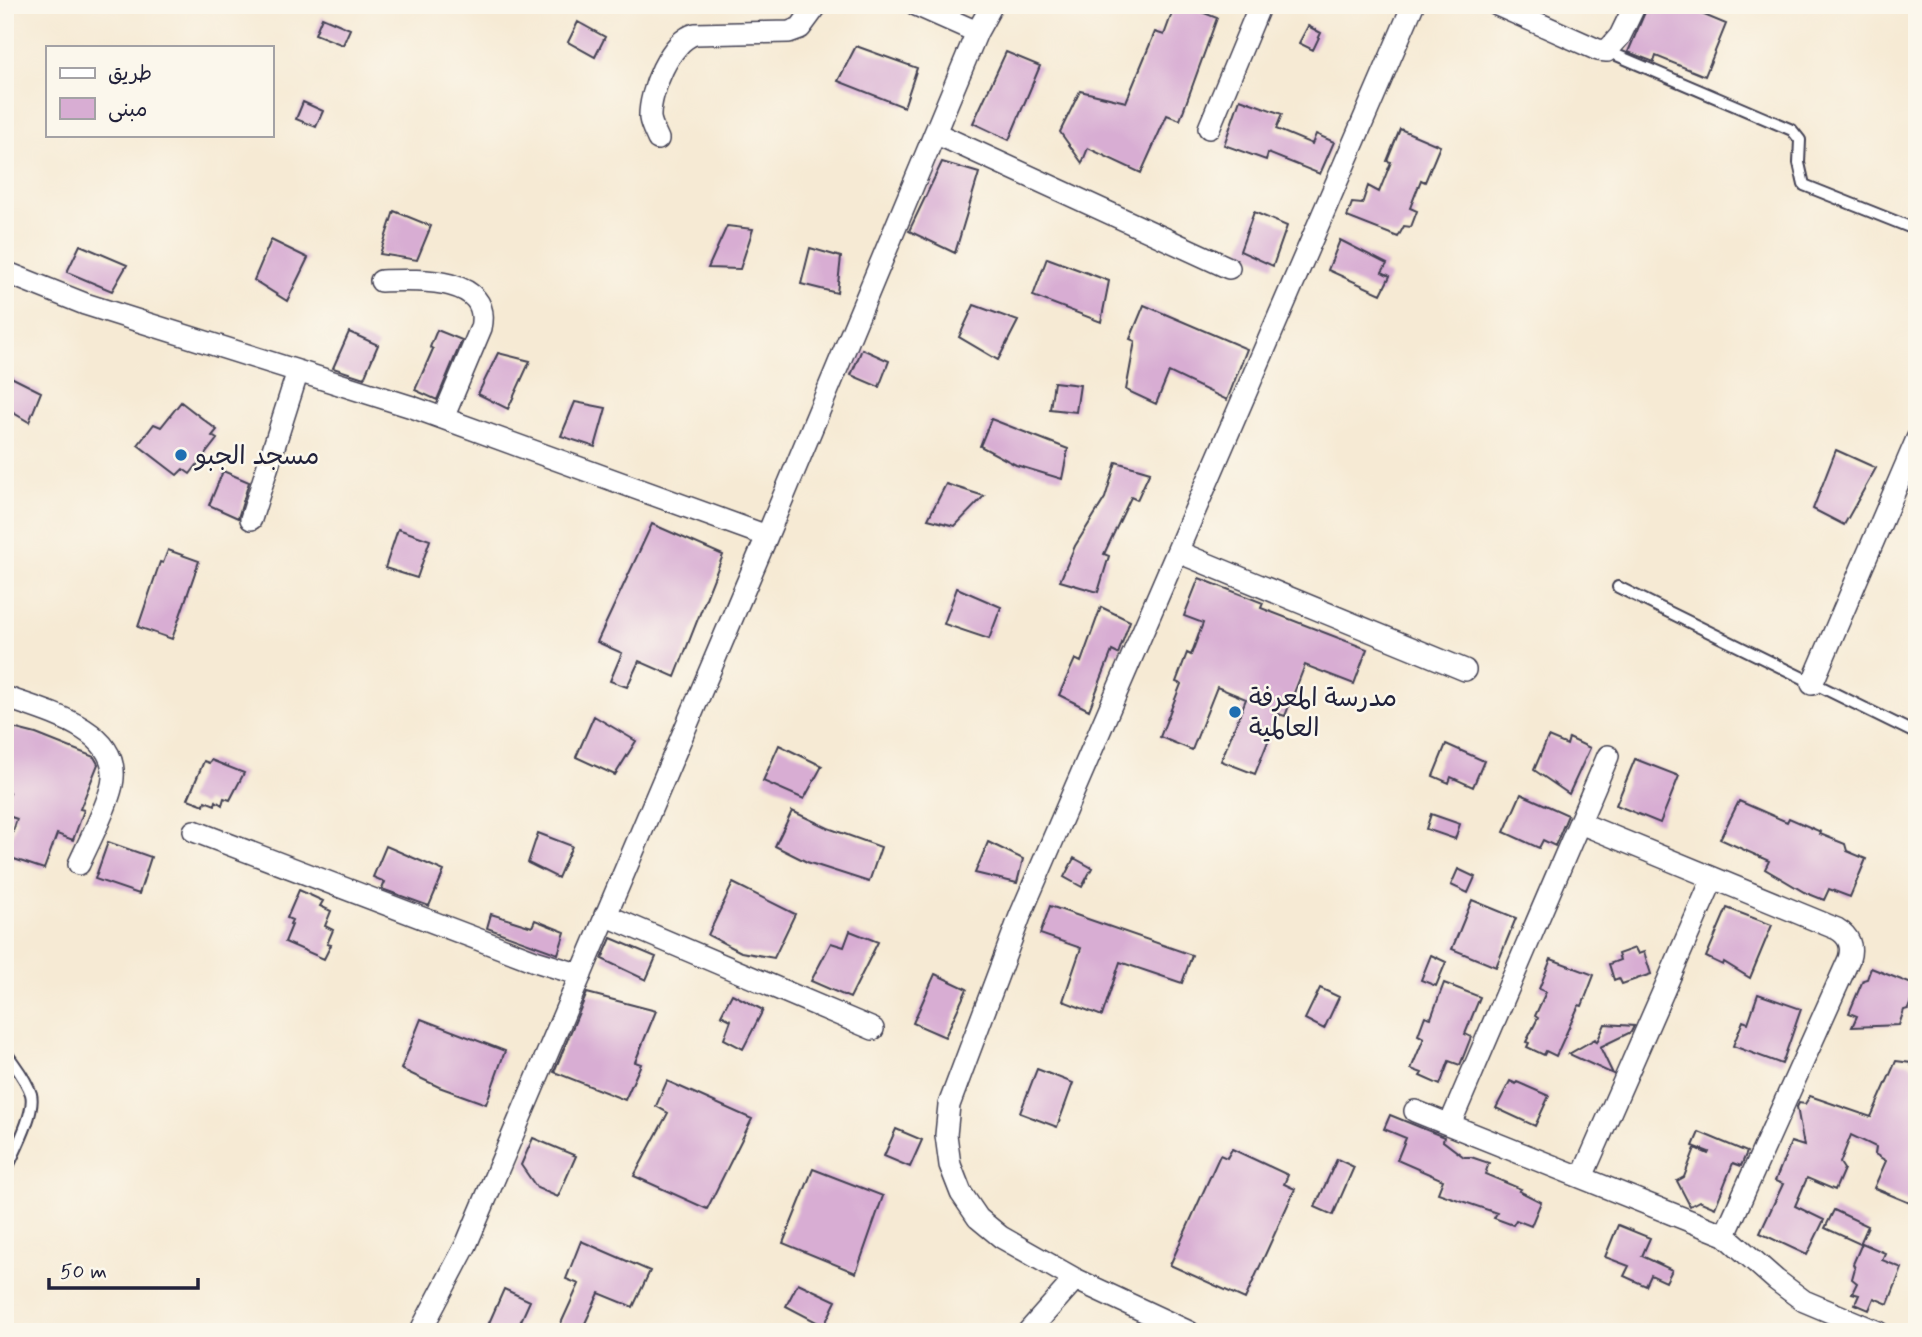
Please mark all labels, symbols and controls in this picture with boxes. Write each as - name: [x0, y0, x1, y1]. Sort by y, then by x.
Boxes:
- legend: [46, 46, 273, 136]
- text: طريق: [108, 60, 152, 88]
- text: مبنى: [108, 96, 147, 124]
- place label: مسجد الجبو: [194, 440, 319, 474]
- marker: مسجد الجبو: [173, 447, 189, 463]
- place label: مدرسة المعرفة العالمية: [1249, 682, 1397, 746]
- marker: مدرسة المعرفة العالمية: [1227, 704, 1243, 720]
- scale bar: [49, 1246, 198, 1290]
- text: 50 m: [60, 1258, 107, 1286]

